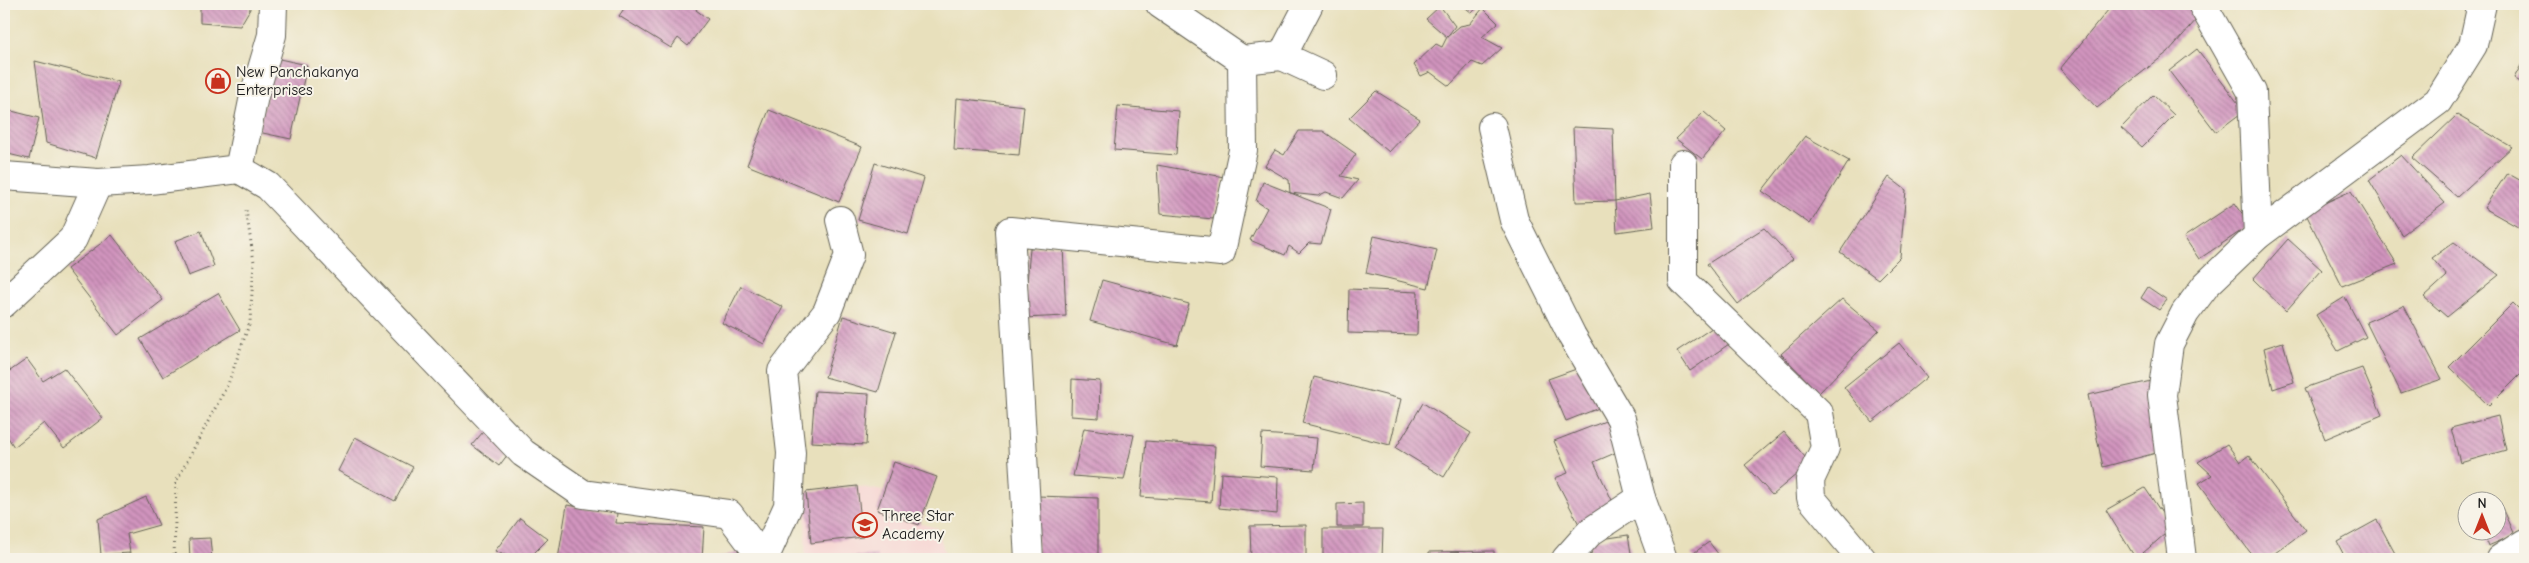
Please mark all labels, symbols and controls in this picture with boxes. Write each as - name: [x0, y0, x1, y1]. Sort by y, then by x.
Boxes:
- place label: New Panchakanya Enterprises: [236, 63, 359, 99]
- shop icon: New Panchakanya Enterprises: [205, 68, 231, 94]
- north arrow: [2456, 490, 2506, 540]
- text: N: [2477, 495, 2487, 512]
- place label: Three Star Academy: [882, 507, 955, 543]
- school or university icon: Three Star Academy: [852, 512, 878, 538]

